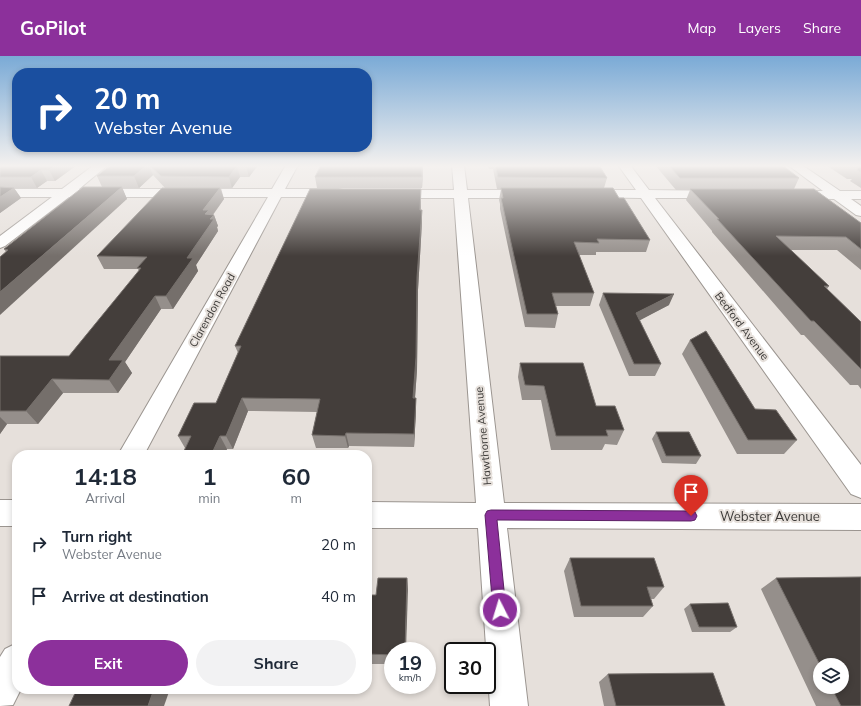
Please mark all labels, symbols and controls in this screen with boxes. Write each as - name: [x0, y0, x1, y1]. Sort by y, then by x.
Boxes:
- text: GoPilot: [20, 16, 86, 40]
- text: Map: [687, 19, 716, 37]
- text: Layers: [738, 19, 781, 37]
- text: Share: [803, 19, 841, 37]
- text: 20 m: [94, 81, 160, 116]
- icon: right: [28, 84, 80, 136]
- text: Webster Avenue: [94, 116, 232, 139]
- street label: Clarendon Road: [186, 271, 238, 349]
- street label: Bedford Avenue: [712, 289, 772, 363]
- street label: Hawthorne Avenue: [472, 386, 494, 486]
- text: 14:18: [73, 461, 137, 491]
- text: 1: [202, 461, 217, 491]
- text: 60: [282, 461, 311, 491]
- pin: [674, 475, 708, 516]
- icon: arrive: [680, 481, 702, 503]
- text: Arrival: [85, 490, 125, 506]
- text: min: [198, 490, 220, 506]
- text: m: [290, 490, 302, 506]
- street label: Webster Avenue: [720, 508, 820, 524]
- text: Turn right: [62, 527, 132, 546]
- icon: right: [28, 533, 50, 555]
- text: 20 m: [321, 535, 356, 554]
- text: Webster Avenue: [62, 546, 162, 562]
- icon: arrive: [28, 585, 50, 607]
- text: Arrive at destination: [62, 587, 209, 606]
- text: 40 m: [321, 587, 356, 606]
- position arrow: [479, 589, 521, 631]
- button: Exit: [28, 640, 188, 686]
- button: Share: [196, 640, 356, 686]
- speed limit sign: 30: [444, 642, 496, 694]
- text: 19: [398, 650, 422, 675]
- map controls: [813, 658, 849, 694]
- button: layers: [813, 658, 849, 694]
- text: km/h: [399, 671, 421, 684]

